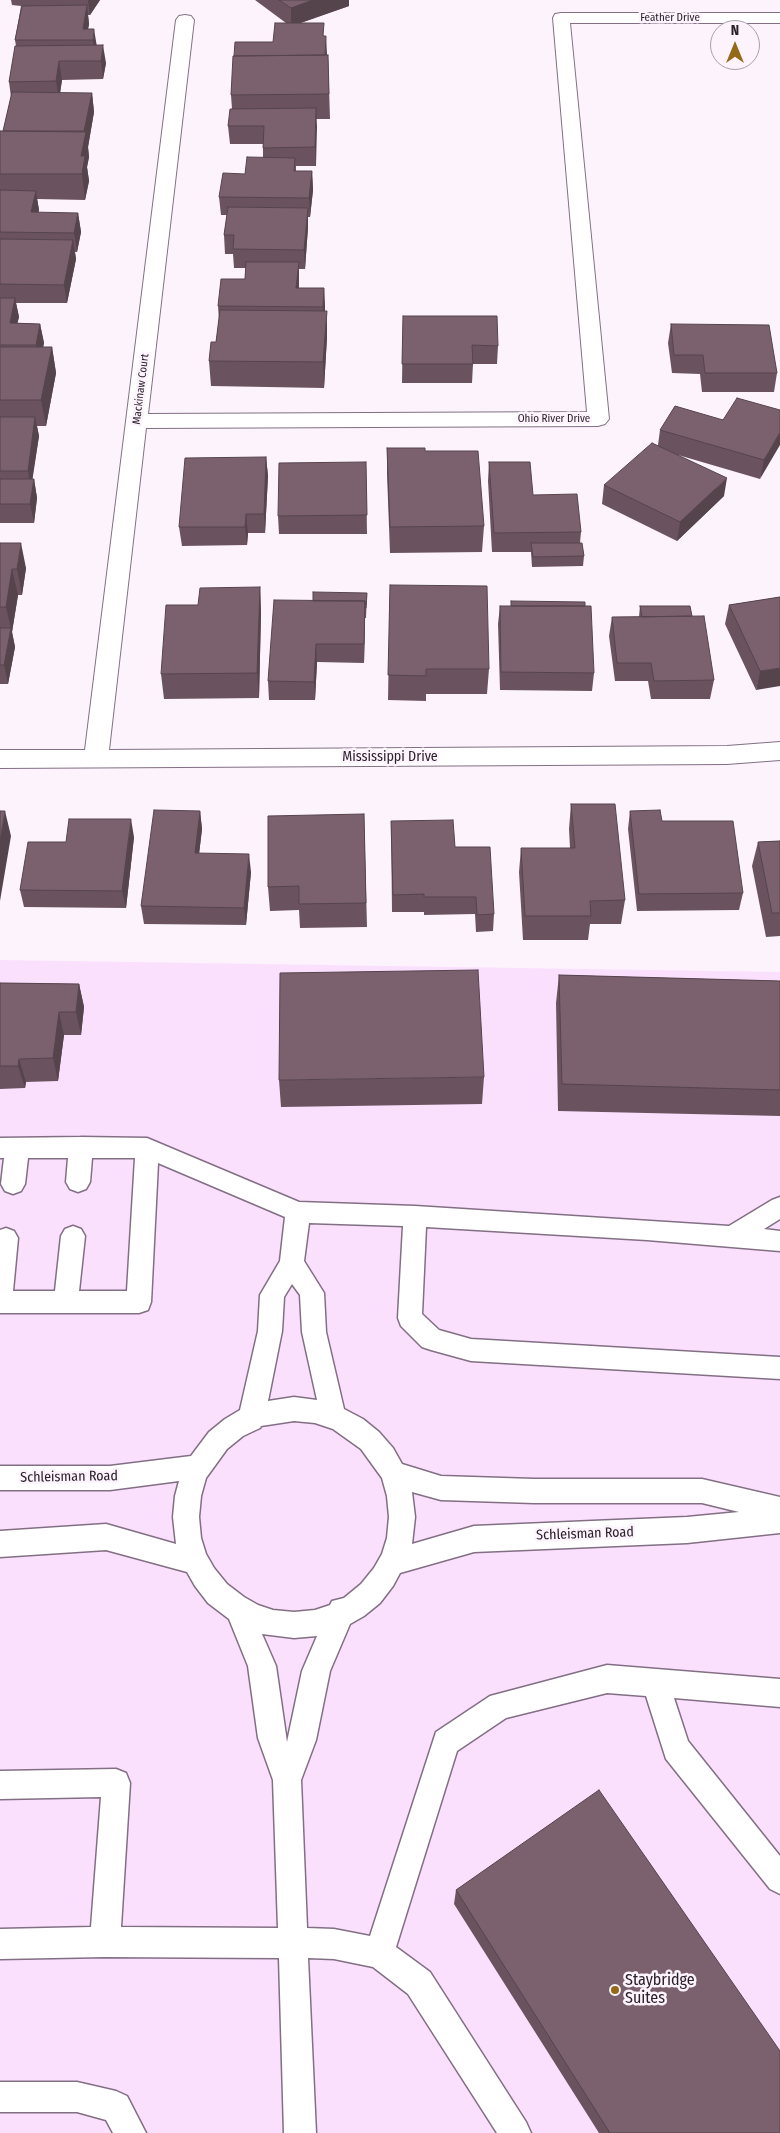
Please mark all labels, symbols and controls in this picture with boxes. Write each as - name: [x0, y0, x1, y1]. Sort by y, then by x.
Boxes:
- street label: Feather Drive: [640, 11, 700, 25]
- north arrow: [710, 20, 760, 70]
- text: N: [731, 22, 739, 39]
- street label: Mackinaw Court: [130, 353, 152, 425]
- street label: Ohio River Drive: [518, 412, 590, 426]
- street label: Mississippi Drive: [342, 749, 438, 765]
- street label: Schleisman Road: [20, 1468, 118, 1486]
- street label: Schleisman Road: [536, 1524, 634, 1544]
- place label: Staybridge Suites: [625, 1971, 695, 2009]
- marker: Staybridge Suites: [609, 1984, 621, 1996]

